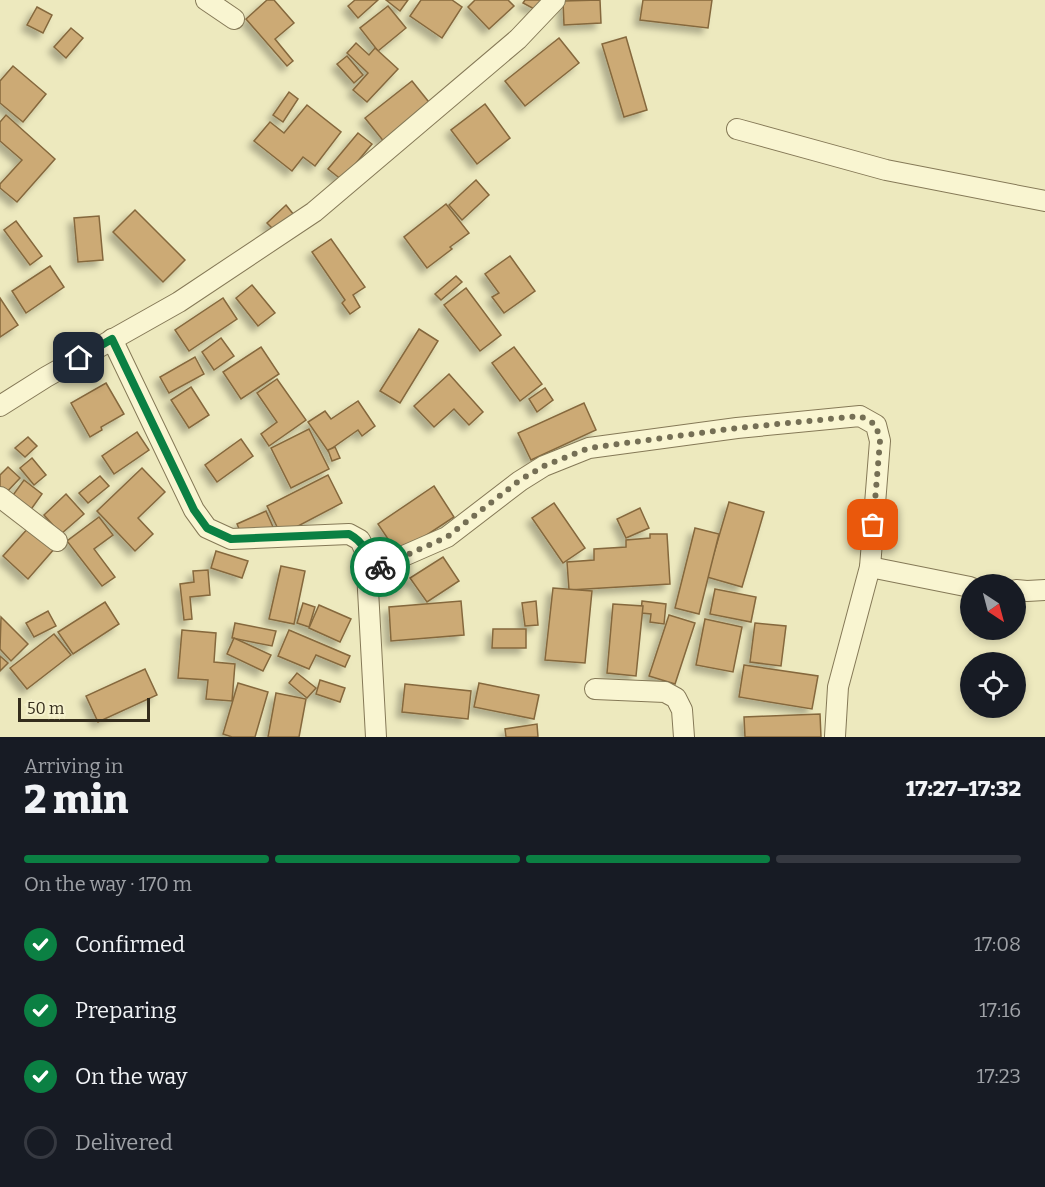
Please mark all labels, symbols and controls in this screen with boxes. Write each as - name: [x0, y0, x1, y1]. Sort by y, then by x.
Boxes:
- pin: [53, 332, 104, 383]
- icon: home: [62, 341, 95, 374]
- pin: [847, 499, 898, 550]
- icon: bag: [856, 508, 889, 541]
- courier: [350, 537, 410, 597]
- icon: bike: [364, 551, 397, 584]
- north arrow: [960, 574, 1026, 640]
- map controls: [960, 574, 1026, 718]
- button: locate: [960, 652, 1026, 718]
- scale bar: [18, 695, 150, 722]
- text: 50 m: [27, 699, 64, 718]
- text: Arriving in: [24, 754, 123, 778]
- text: 17:27–17:32: [906, 775, 1021, 802]
- text: 2 min: [24, 777, 128, 823]
- text: On the way · 170 m: [24, 872, 192, 896]
- icon: check: [24, 928, 57, 961]
- text: Confirmed: [75, 931, 185, 958]
- text: 17:08: [974, 932, 1021, 956]
- icon: check: [24, 994, 57, 1027]
- text: Preparing: [75, 997, 177, 1024]
- text: 17:16: [979, 998, 1021, 1022]
- icon: check: [24, 1060, 57, 1093]
- text: On the way: [75, 1063, 187, 1090]
- text: 17:23: [977, 1064, 1021, 1088]
- text: Delivered: [75, 1129, 173, 1156]

